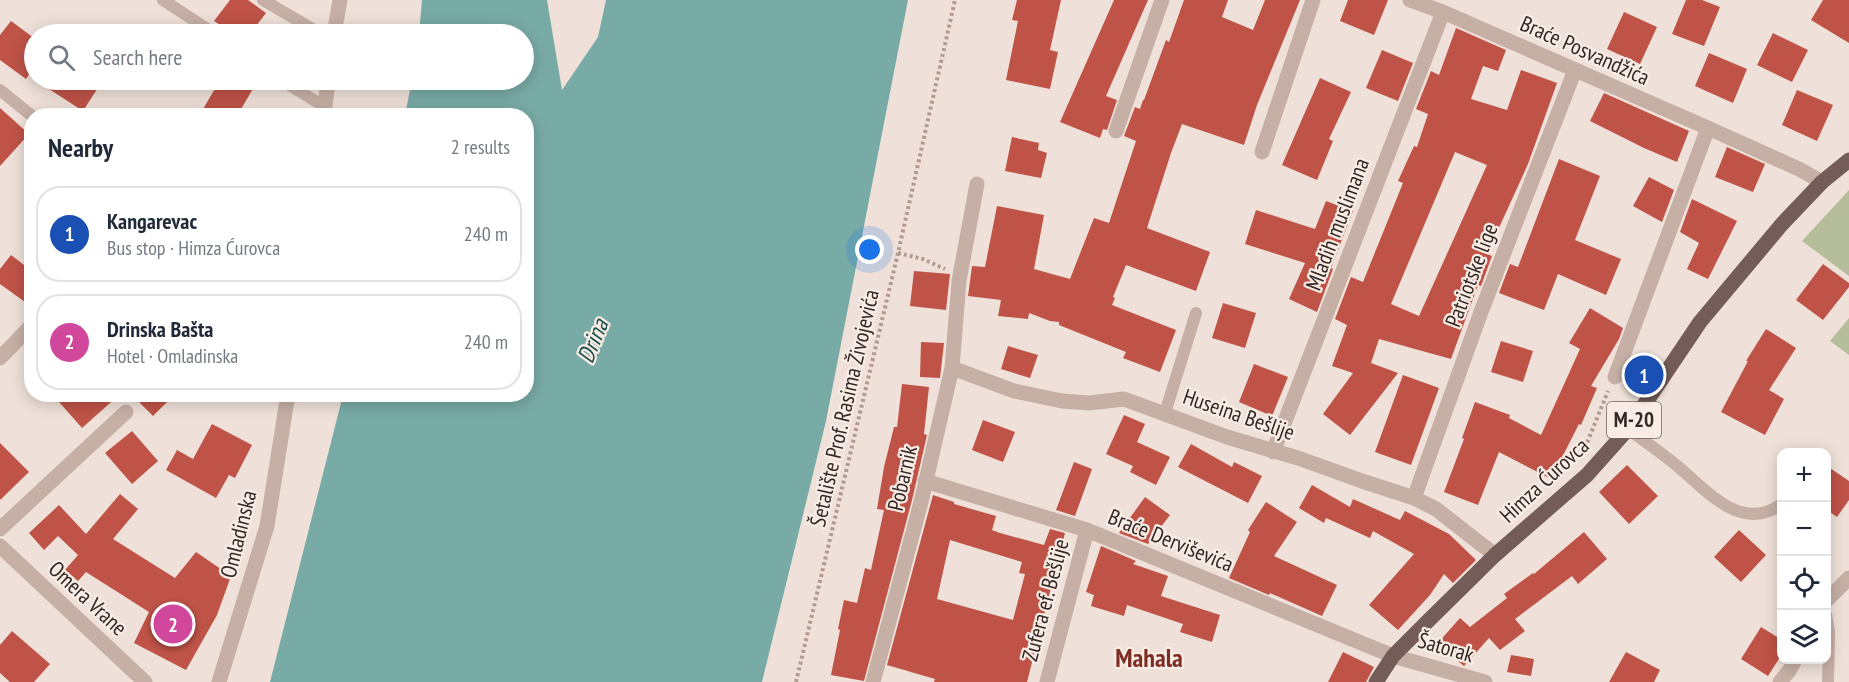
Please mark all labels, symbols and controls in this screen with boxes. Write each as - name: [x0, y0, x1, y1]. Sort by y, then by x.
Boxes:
- street label: Braće Posvandžića: [1516, 9, 1654, 91]
- search box: [24, 24, 534, 90]
- icon: search: [45, 41, 78, 74]
- text: Search here: [93, 43, 182, 71]
- text: Nearby: [48, 131, 113, 164]
- text: 2 results: [451, 134, 510, 160]
- street label: Mladih muslimana: [1299, 154, 1375, 294]
- text: Kangarevac: [107, 207, 197, 235]
- street label: Patriotske lige: [1438, 219, 1504, 331]
- text: 1: [65, 221, 74, 247]
- text: 240 m: [464, 221, 508, 247]
- text: Bus stop · Himza Ćurovca: [107, 235, 280, 261]
- your location: [855, 235, 884, 264]
- street label: Šetalište Prof. Rasima Živojevića: [803, 287, 885, 529]
- water label: Drina: [570, 313, 616, 367]
- text: Drinska Bašta: [107, 315, 213, 343]
- text: 2: [65, 329, 74, 355]
- text: 240 m: [464, 329, 508, 355]
- text: Hotel · Omladinska: [107, 343, 238, 369]
- pin: 1: [1624, 352, 1664, 398]
- street label: Huseina Bešlije: [1179, 382, 1299, 446]
- road number: M-20: [1607, 402, 1661, 438]
- street label: Himza Ćurovca: [1493, 432, 1595, 528]
- street label: Pobarnik: [881, 442, 923, 513]
- map controls: [1777, 448, 1831, 664]
- button: +: [1777, 448, 1831, 502]
- street label: Omladinska: [214, 487, 262, 581]
- street label: Braće Derviševića: [1104, 502, 1238, 578]
- button: −: [1777, 502, 1831, 556]
- street label: Zufera ef. Bešlije: [1015, 536, 1075, 664]
- street label: Omera Vrane: [43, 555, 133, 641]
- button: locate: [1777, 556, 1831, 610]
- pin: 2: [154, 602, 192, 646]
- button: layers: [1777, 610, 1831, 664]
- street label: Šatorak: [1415, 626, 1478, 668]
- district label: Mahala: [1115, 641, 1183, 674]

